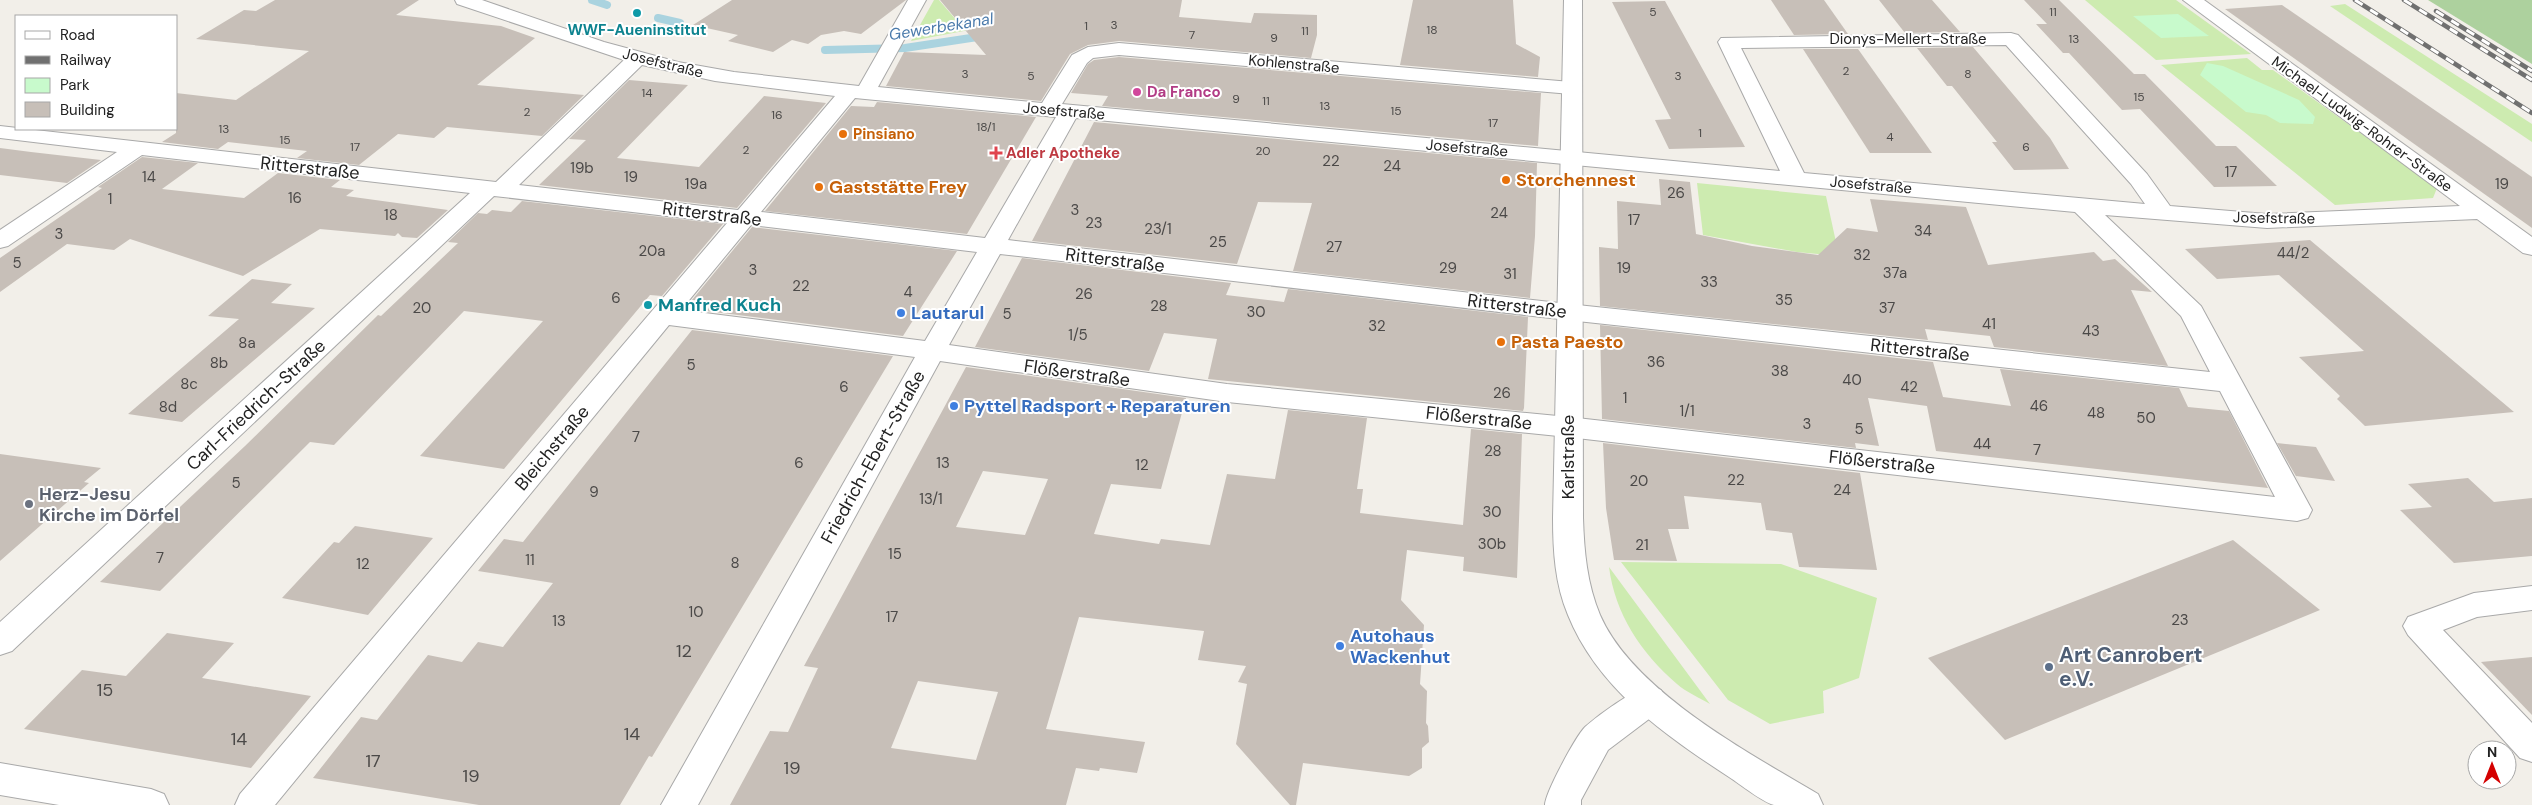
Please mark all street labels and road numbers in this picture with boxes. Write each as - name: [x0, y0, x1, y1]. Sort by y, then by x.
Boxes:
- street label: Dionys-Mellert-Straße: [1829, 29, 1987, 49]
- street label: Josefstraße: [621, 43, 705, 83]
- street label: Kohlenstraße: [1248, 50, 1340, 78]
- street label: Michael-Ludwig-Rohrer-Straße: [2268, 52, 2456, 196]
- street label: Josefstraße: [1022, 97, 1106, 125]
- street label: Josefstraße: [1425, 134, 1509, 162]
- street label: Ritterstraße: [259, 151, 361, 185]
- street label: Josefstraße: [1829, 171, 1913, 199]
- street label: Ritterstraße: [661, 196, 763, 232]
- street label: Josefstraße: [2233, 207, 2315, 229]
- street label: Ritterstraße: [1064, 242, 1166, 278]
- street label: Ritterstraße: [1466, 288, 1568, 324]
- street label: Ritterstraße: [1869, 333, 1971, 367]
- street label: Carl-Friedrich-Straße: [181, 334, 331, 476]
- street label: Flößerstraße: [1022, 354, 1132, 392]
- street label: Friedrich-Ebert-Straße: [815, 366, 931, 548]
- street label: Bleichstraße: [509, 400, 595, 496]
- street label: Flößerstraße: [1425, 400, 1533, 436]
- street label: Karlstraße: [1556, 415, 1580, 499]
- street label: Flößerstraße: [1828, 444, 1936, 480]

